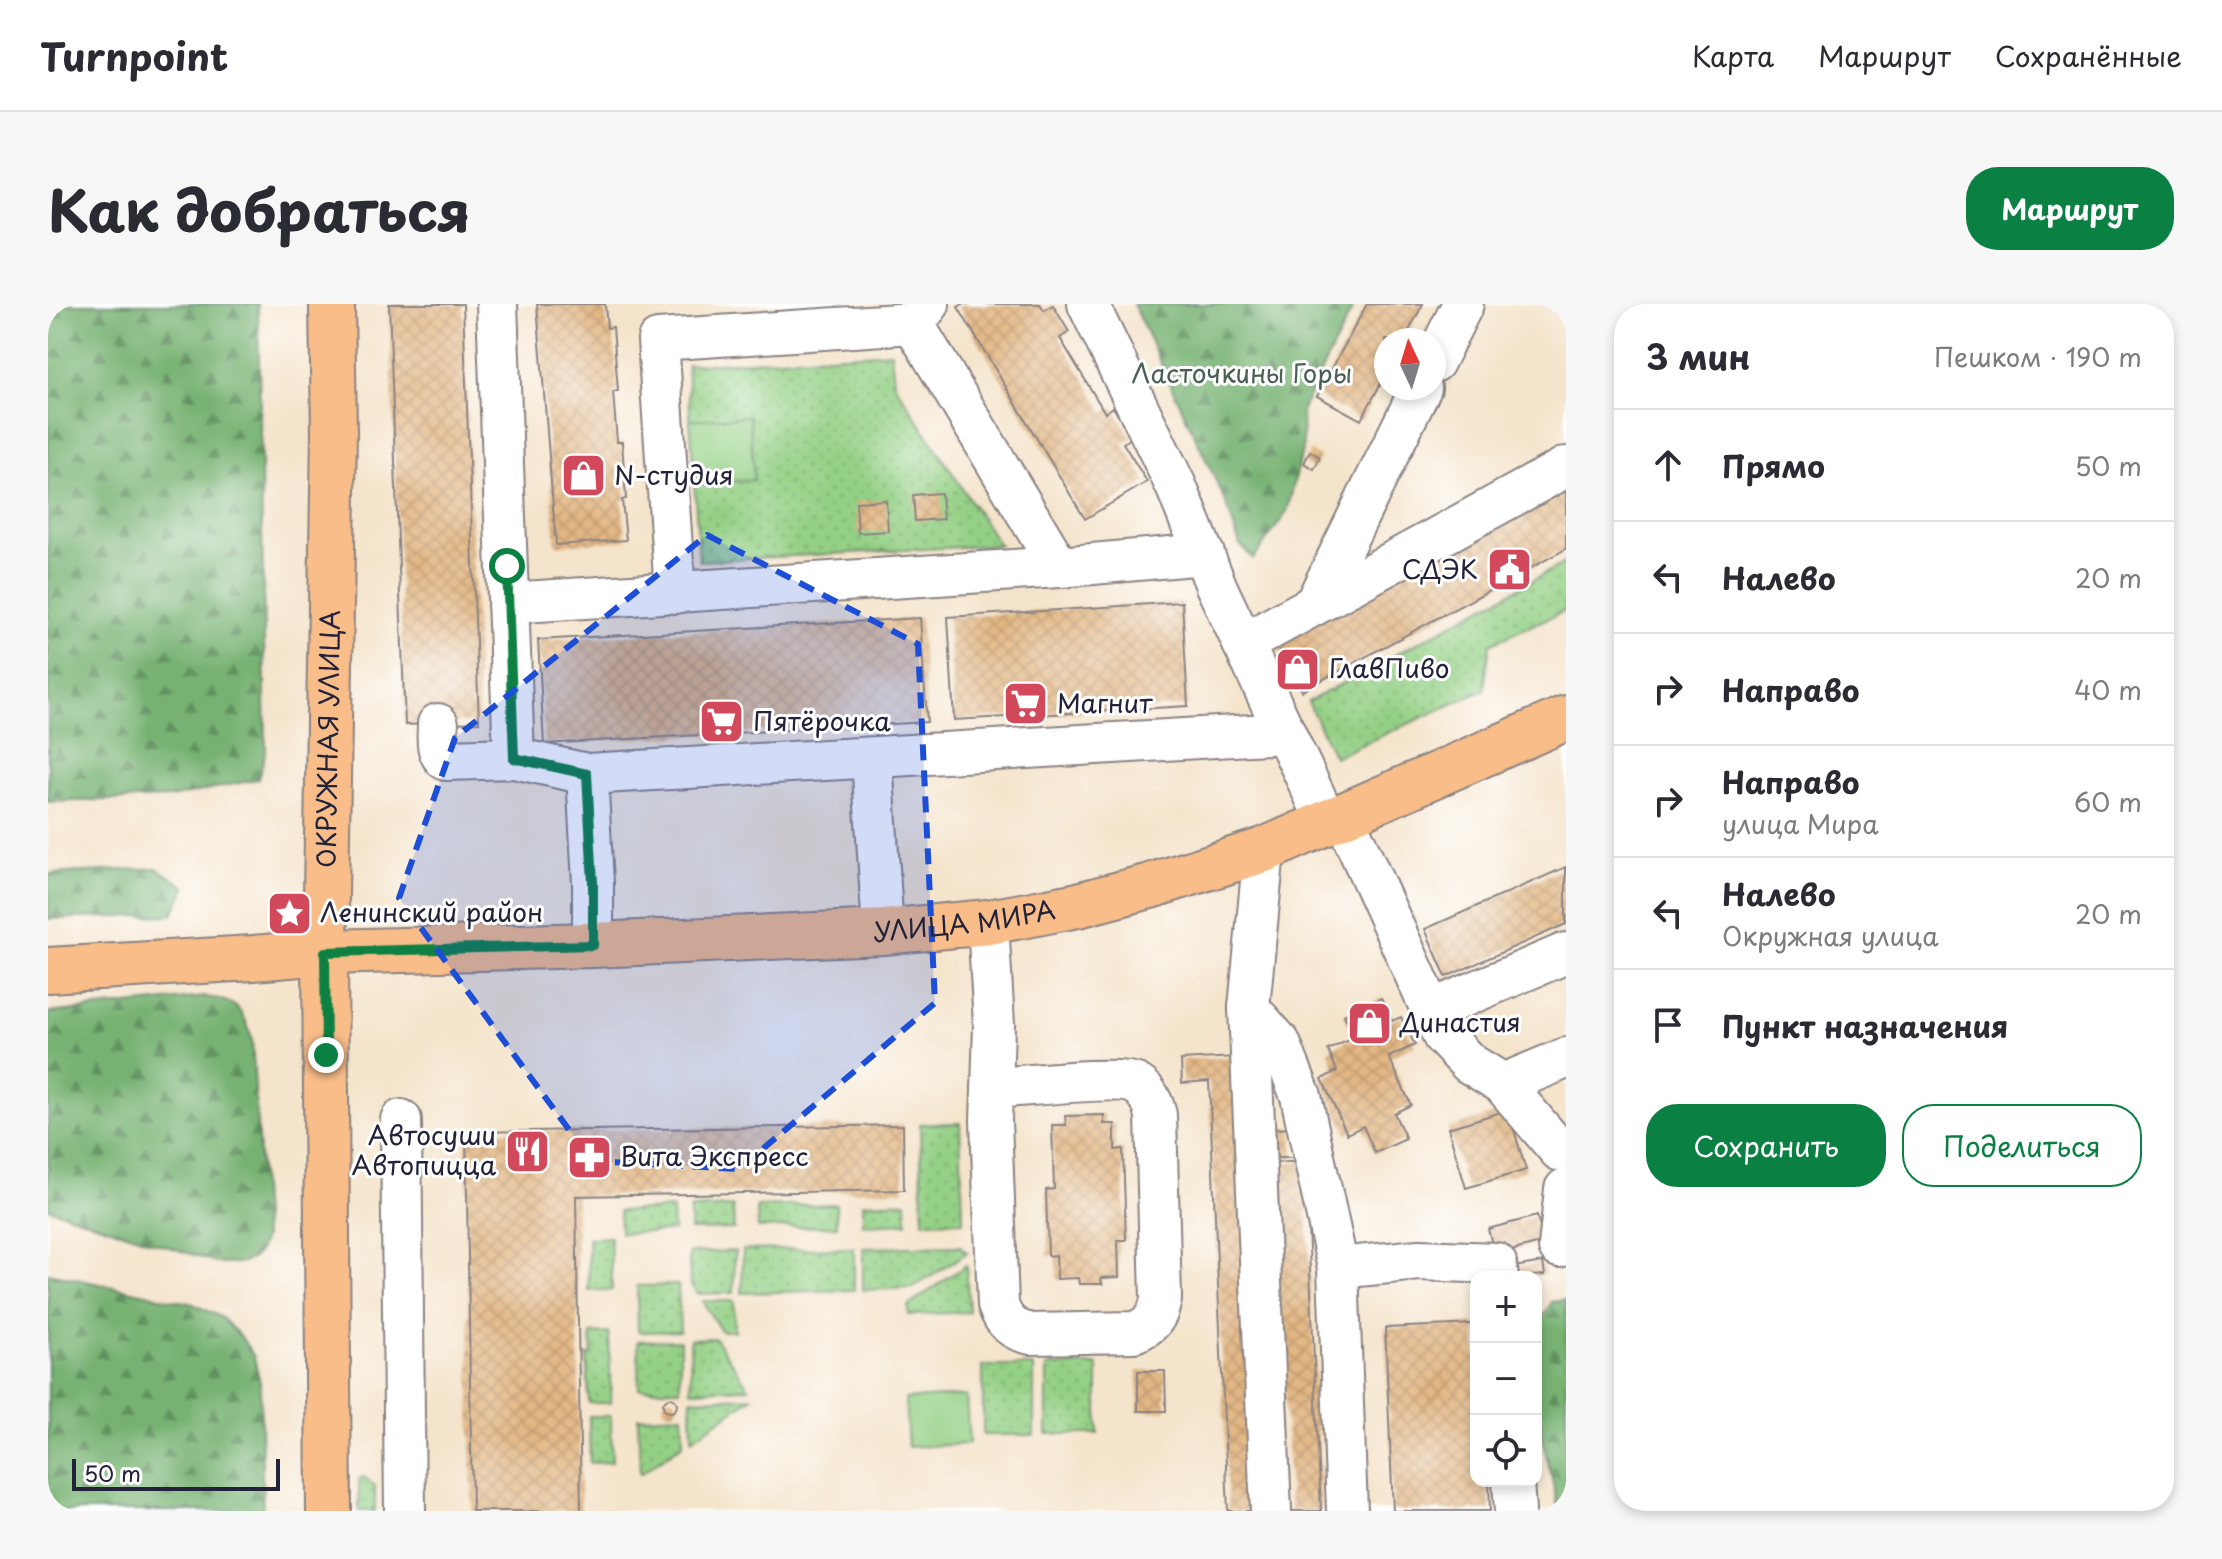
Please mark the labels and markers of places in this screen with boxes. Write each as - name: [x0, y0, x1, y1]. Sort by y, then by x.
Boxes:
- shop icon: N-студия: [559, 452, 607, 500]
- place label: N-студия: [614, 455, 734, 494]
- public building icon: СДЭК: [1485, 546, 1533, 594]
- place label: СДЭК: [1402, 549, 1478, 588]
- shop icon: ГлавПиво: [1274, 645, 1322, 693]
- place label: ГлавПиво: [1329, 648, 1450, 687]
- supermarket icon: Магнит: [1002, 680, 1050, 728]
- place label: Магнит: [1057, 683, 1153, 722]
- supermarket icon: Пятёрочка: [698, 698, 746, 746]
- place label: Пятёрочка: [753, 701, 891, 740]
- place icon: Ленинский район: [265, 889, 313, 937]
- place label: Ленинский район: [320, 892, 543, 931]
- shop icon: Династия: [1345, 999, 1393, 1047]
- place label: Династия: [1399, 1002, 1521, 1041]
- place label: Автосуши Автопицца: [352, 1115, 497, 1184]
- restaurant icon: Автосуши Автопицца: [503, 1127, 551, 1175]
- pharmacy icon: Вита Экспресс: [565, 1133, 613, 1181]
- place label: Вита Экспресс: [620, 1136, 809, 1175]

